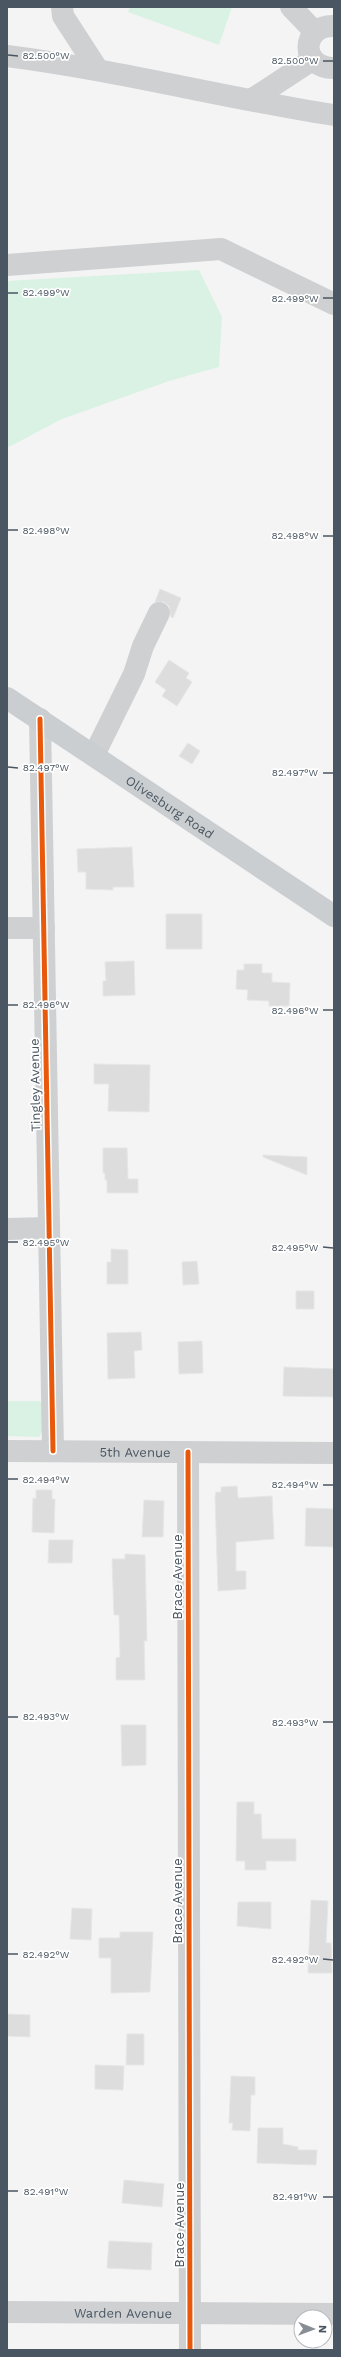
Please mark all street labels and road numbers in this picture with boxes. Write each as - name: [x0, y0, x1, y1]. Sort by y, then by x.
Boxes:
- street label: Olivesburg Road: [123, 772, 217, 841]
- street label: Tingley Avenue: [27, 1038, 43, 1132]
- street label: 5th Avenue: [99, 1444, 171, 1460]
- street label: Brace Avenue: [170, 1534, 185, 1620]
- street label: Brace Avenue: [170, 1858, 185, 1944]
- street label: Brace Avenue: [172, 2182, 187, 2268]
- street label: Warden Avenue: [74, 2305, 172, 2321]

